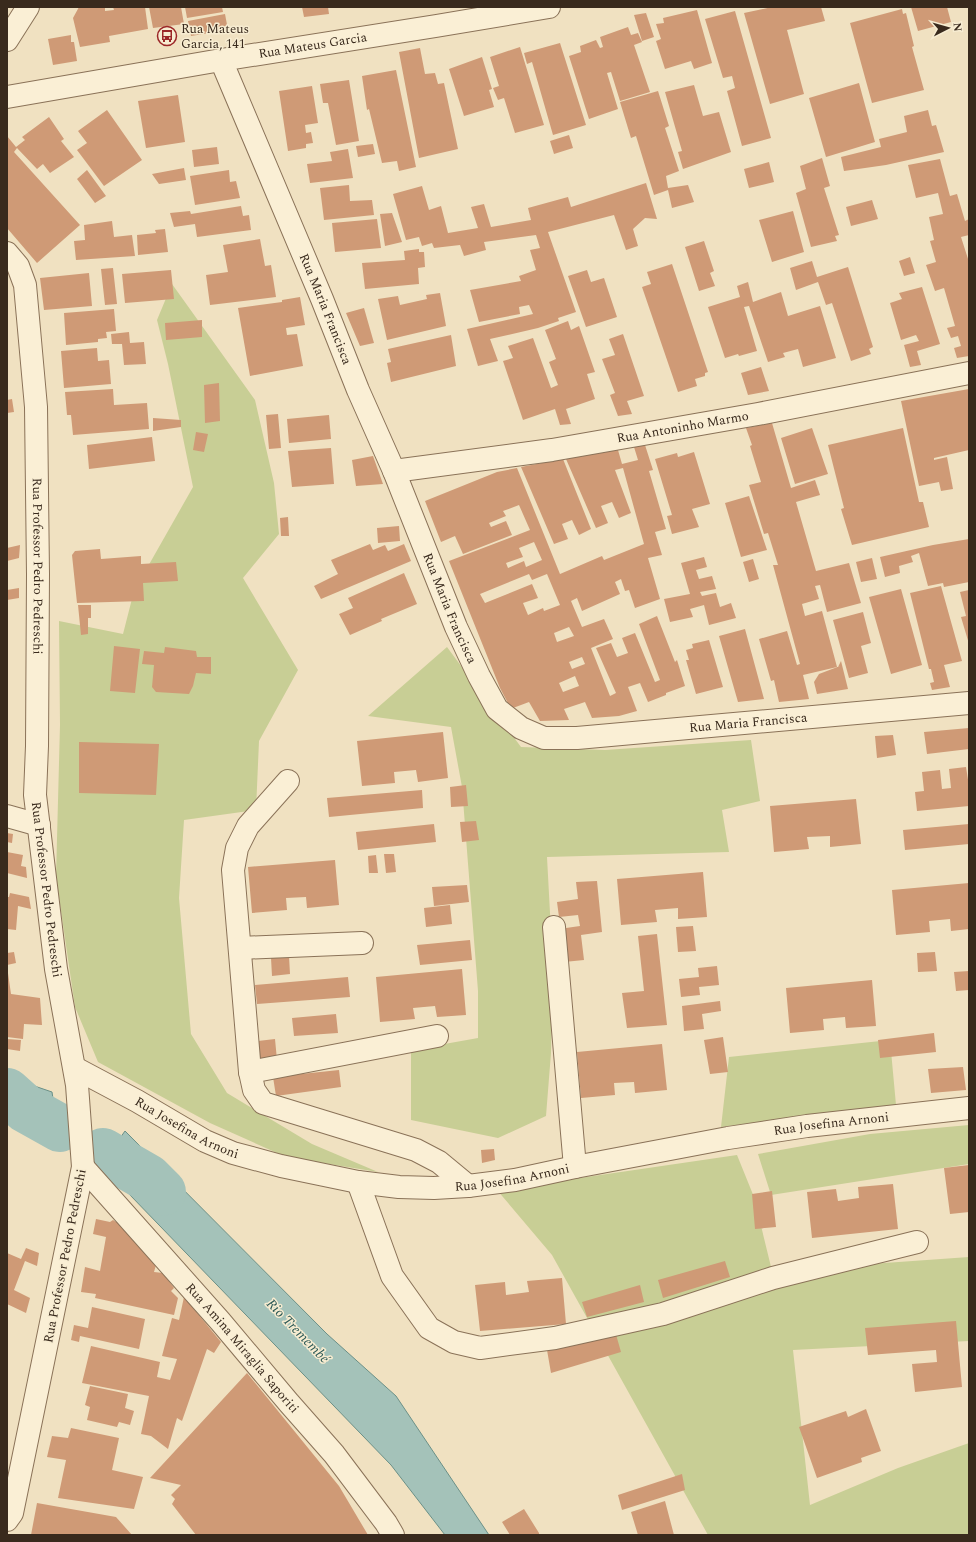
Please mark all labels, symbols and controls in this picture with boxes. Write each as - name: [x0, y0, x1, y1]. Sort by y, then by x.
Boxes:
- north arrow: [928, 8, 968, 48]
- place label: Rua Mateus Garcia, 141: [181, 19, 249, 54]
- text: N: [949, 22, 966, 32]
- bus stop icon: Rua Mateus Garcia, 141: [156, 25, 178, 47]
- street label: Rua Mateus Garcia: [257, 27, 369, 64]
- street label: Rua Maria Francisca: [294, 250, 357, 368]
- street label: Rua Antoninho Marmo: [615, 406, 750, 449]
- street label: Rua Professor Pedro Pedreschi: [27, 478, 48, 655]
- street label: Rua Maria Francisca: [417, 550, 482, 668]
- street label: Rua Maria Francisca: [688, 707, 809, 738]
- street label: Rua Professor Pedro Pedreschi: [26, 801, 67, 979]
- street label: Rua Josefina Arnoni: [131, 1092, 241, 1164]
- street label: Rua Josefina Arnoni: [772, 1107, 890, 1141]
- street label: Rua Josefina Arnoni: [454, 1159, 571, 1197]
- street label: Rua Professor Pedro Pedreschi: [38, 1167, 92, 1345]
- street label: Rua Amina Miraglia Saporiti: [180, 1278, 304, 1418]
- water label: Rio Tremembé: [262, 1294, 336, 1370]

